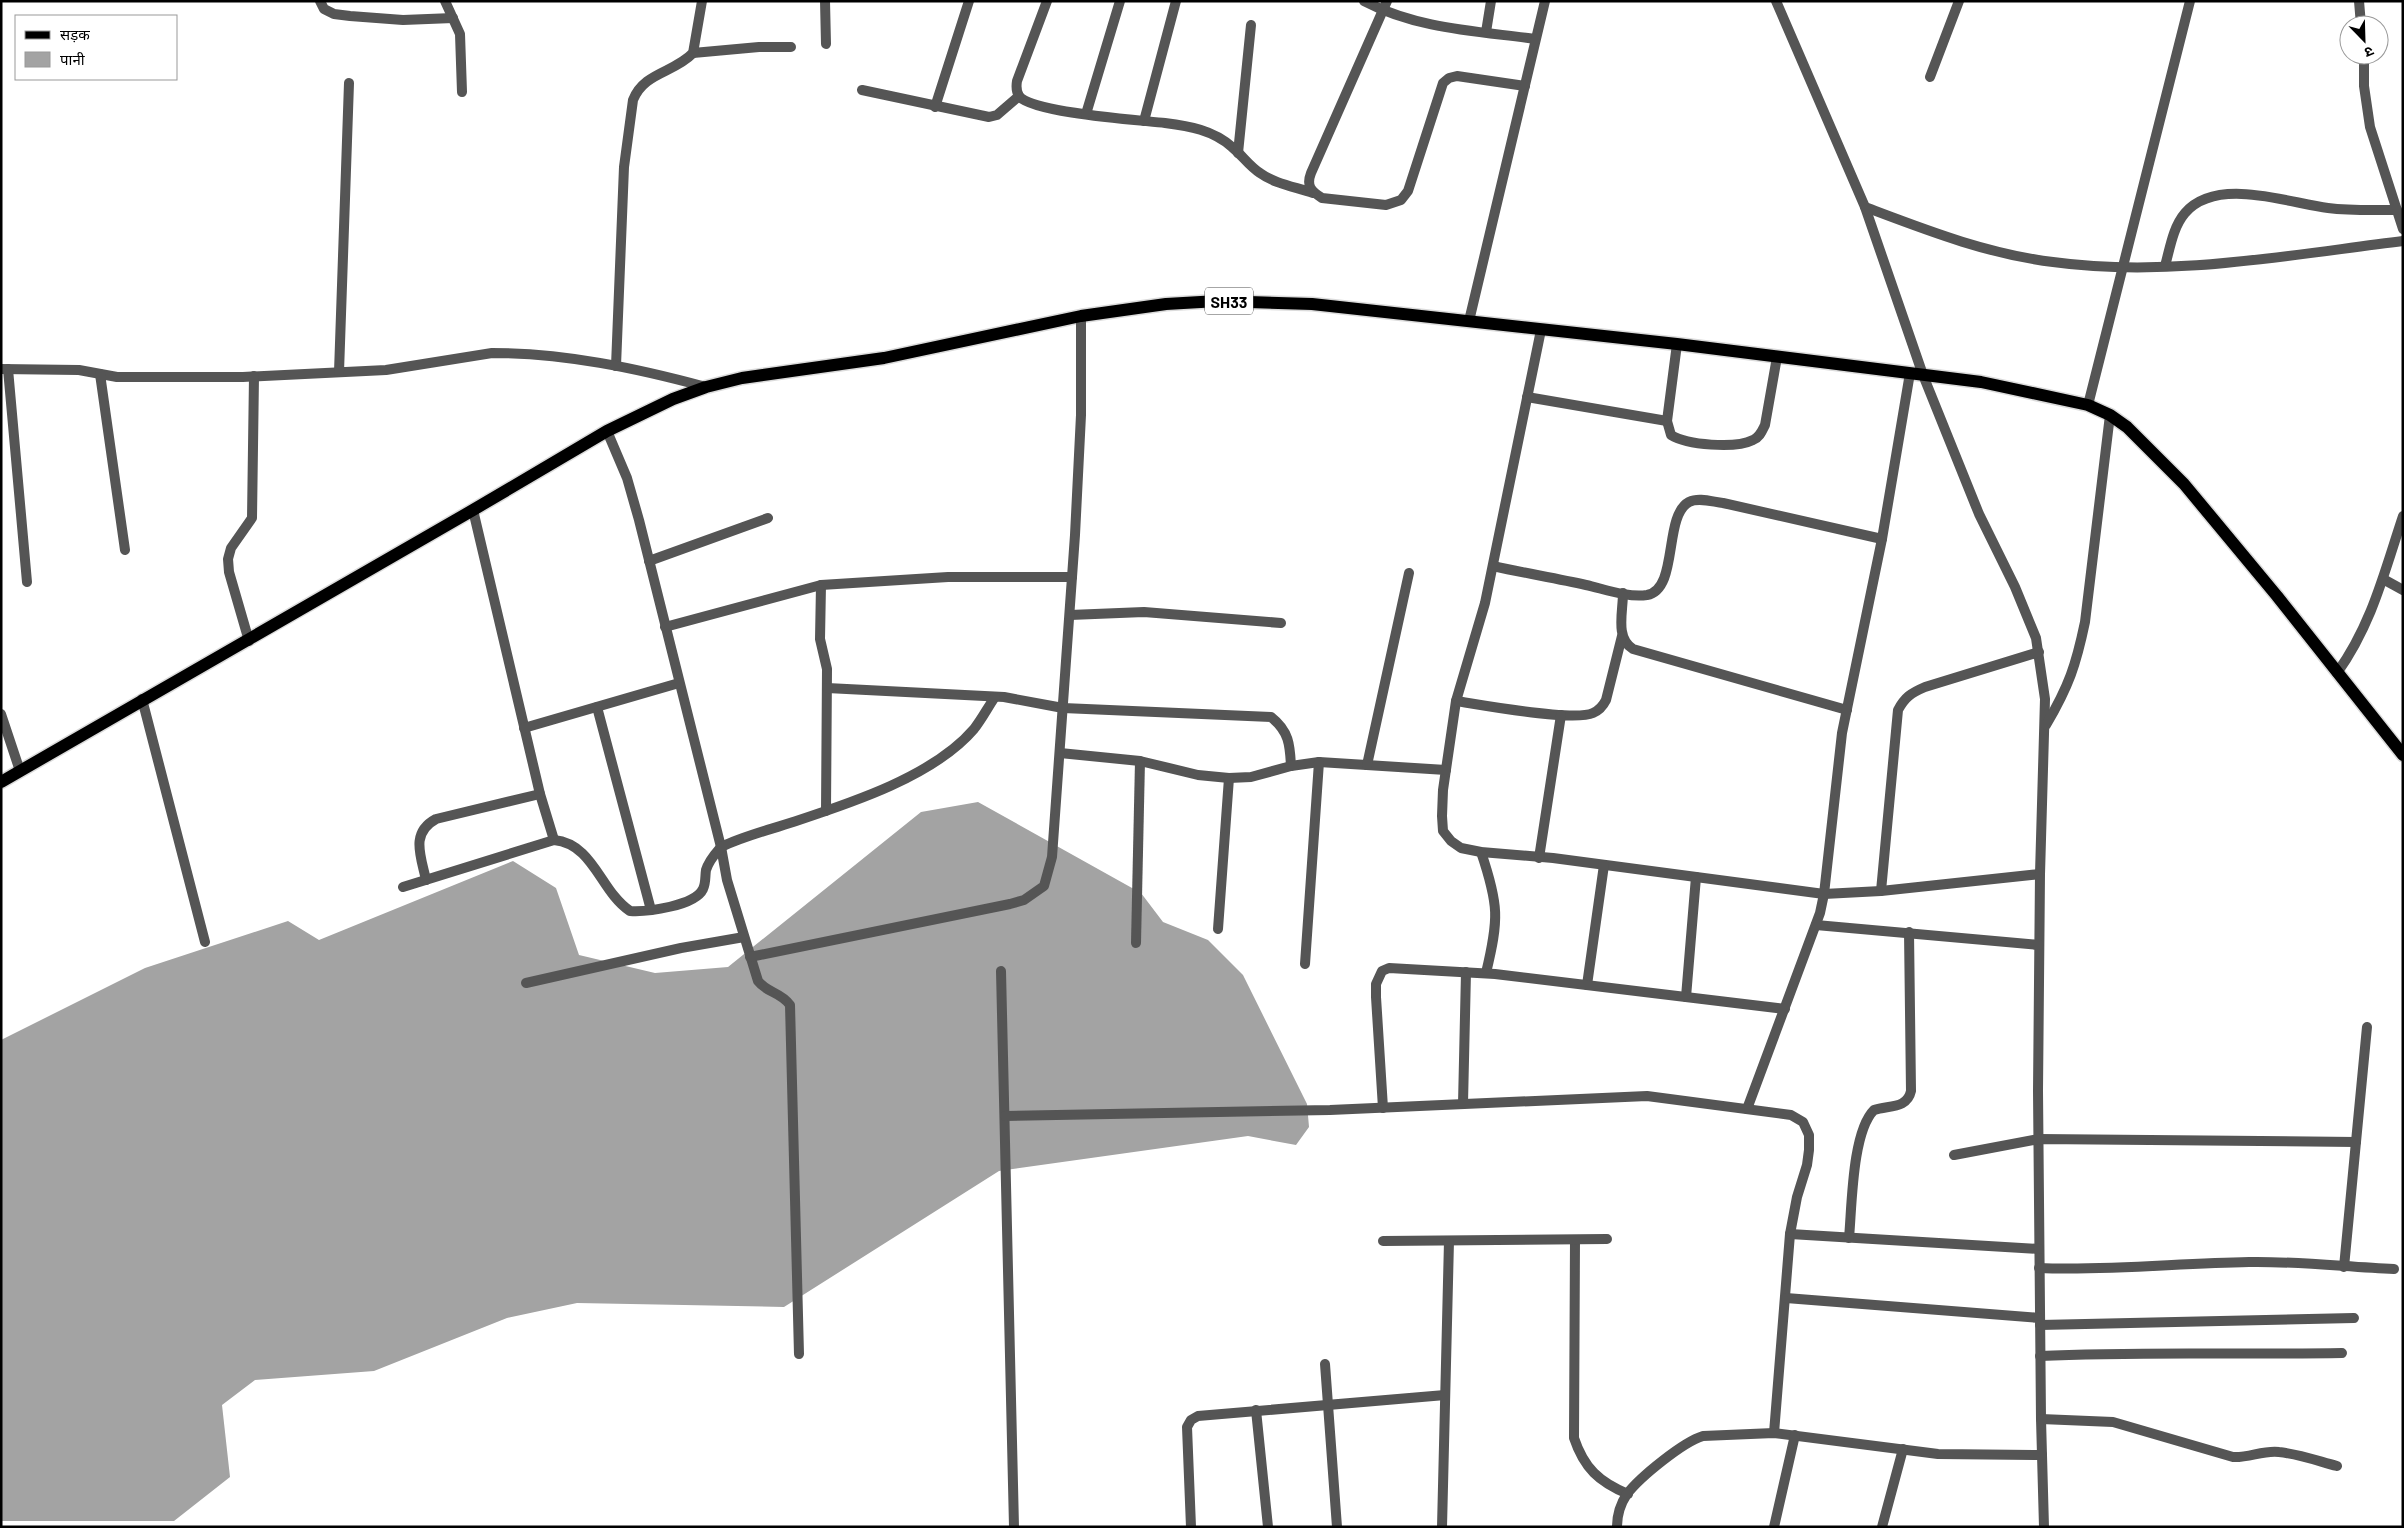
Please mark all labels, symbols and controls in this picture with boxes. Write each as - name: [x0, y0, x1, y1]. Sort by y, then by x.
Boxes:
- legend: [15, 15, 178, 80]
- north arrow: [2339, 15, 2389, 65]
- text: सड़क: [60, 25, 90, 43]
- text: उ: [2361, 43, 2376, 62]
- text: पानी: [60, 50, 86, 68]
- road number: SH33: [1205, 288, 1253, 314]

